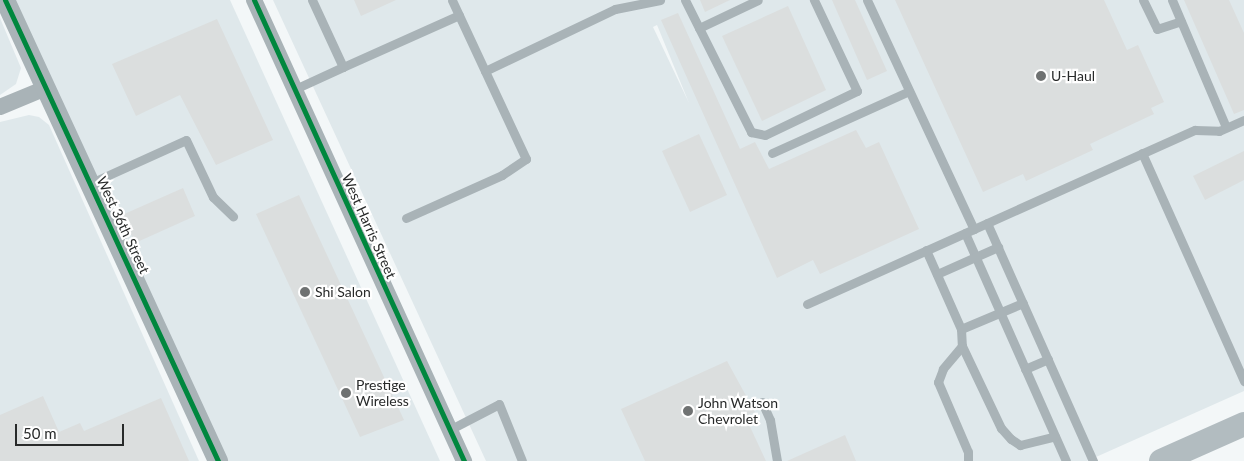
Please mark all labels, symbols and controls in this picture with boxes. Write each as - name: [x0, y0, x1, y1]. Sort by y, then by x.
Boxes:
- place label: U-Haul: [1051, 68, 1095, 84]
- marker: U-Haul: [1035, 70, 1047, 82]
- street label: West Harris Street: [338, 171, 400, 281]
- street label: West 36th Street: [93, 174, 153, 276]
- place label: Shi Salon: [315, 284, 371, 300]
- marker: Shi Salon: [299, 286, 311, 298]
- place label: Prestige Wireless: [356, 377, 409, 410]
- marker: Prestige Wireless: [340, 387, 352, 399]
- place label: John Watson Chevrolet: [698, 395, 778, 428]
- marker: John Watson Chevrolet: [682, 405, 694, 417]
- scale bar: [18, 414, 126, 446]
- text: 50 m: [23, 424, 57, 442]

